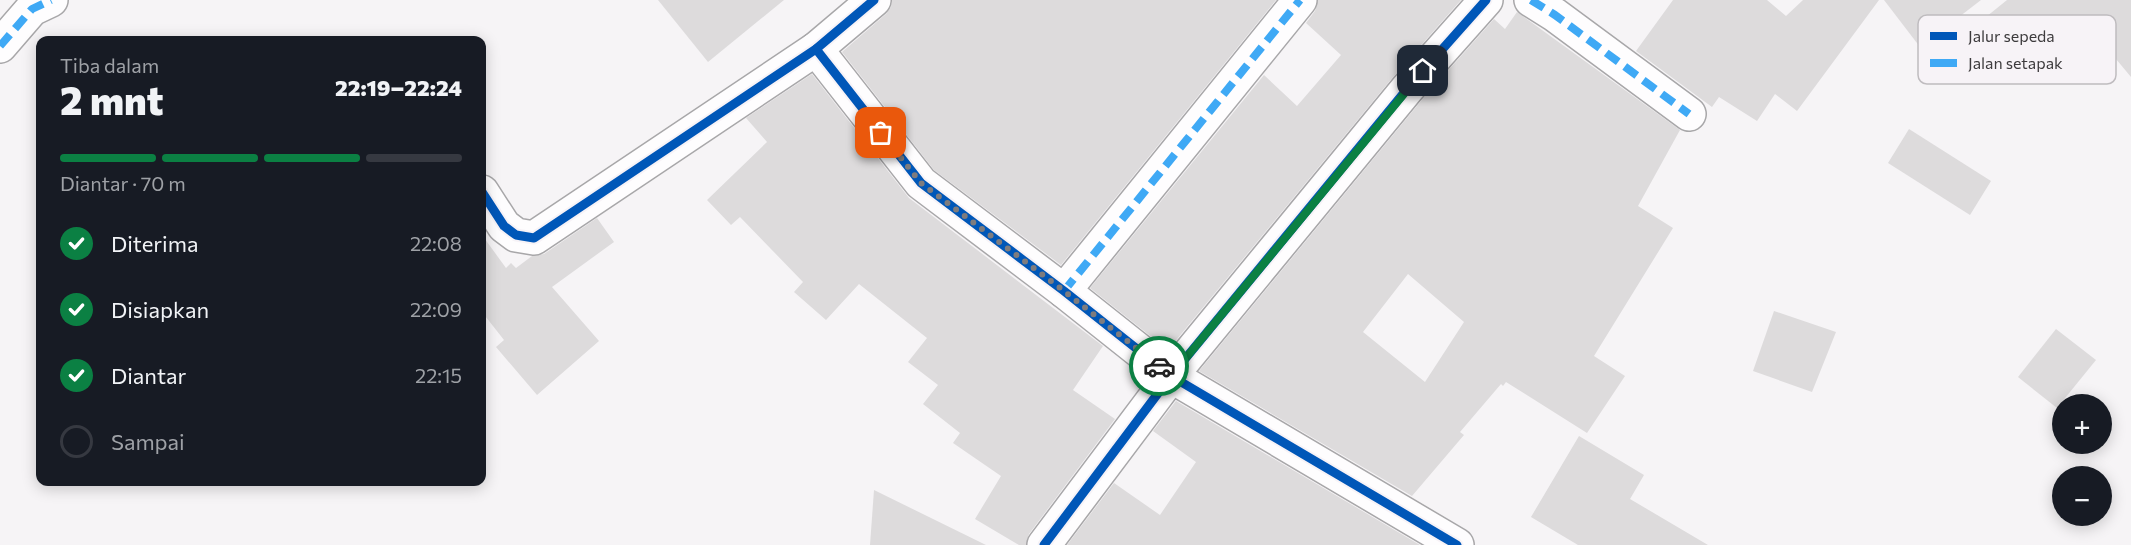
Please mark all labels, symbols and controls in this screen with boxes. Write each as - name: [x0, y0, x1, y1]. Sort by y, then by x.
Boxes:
- legend: [1918, 15, 2116, 84]
- text: Jalur sepeda: [1968, 26, 2055, 45]
- pin: [1397, 45, 1448, 96]
- text: Tiba dalam: [60, 53, 159, 77]
- text: Jalan setapak: [1968, 53, 2063, 72]
- icon: home: [1406, 54, 1439, 87]
- text: 22:19–22:24: [335, 74, 462, 101]
- text: 2 mnt: [60, 75, 163, 123]
- pin: [855, 107, 906, 158]
- icon: bag: [864, 116, 897, 149]
- text: Diantar · 70 m: [60, 171, 186, 195]
- icon: check: [60, 227, 93, 260]
- text: Diterima: [111, 230, 198, 257]
- text: 22:08: [410, 231, 462, 255]
- icon: check: [60, 293, 93, 326]
- text: Disiapkan: [111, 296, 209, 323]
- text: 22:09: [410, 297, 462, 321]
- courier: [1129, 336, 1189, 396]
- icon: car: [1143, 350, 1176, 383]
- icon: check: [60, 359, 93, 392]
- text: Diantar: [111, 362, 186, 389]
- text: 22:15: [415, 363, 462, 387]
- map controls: [2052, 394, 2112, 526]
- button: +: [2052, 394, 2112, 454]
- text: Sampai: [111, 428, 185, 455]
- button: −: [2052, 466, 2112, 526]

